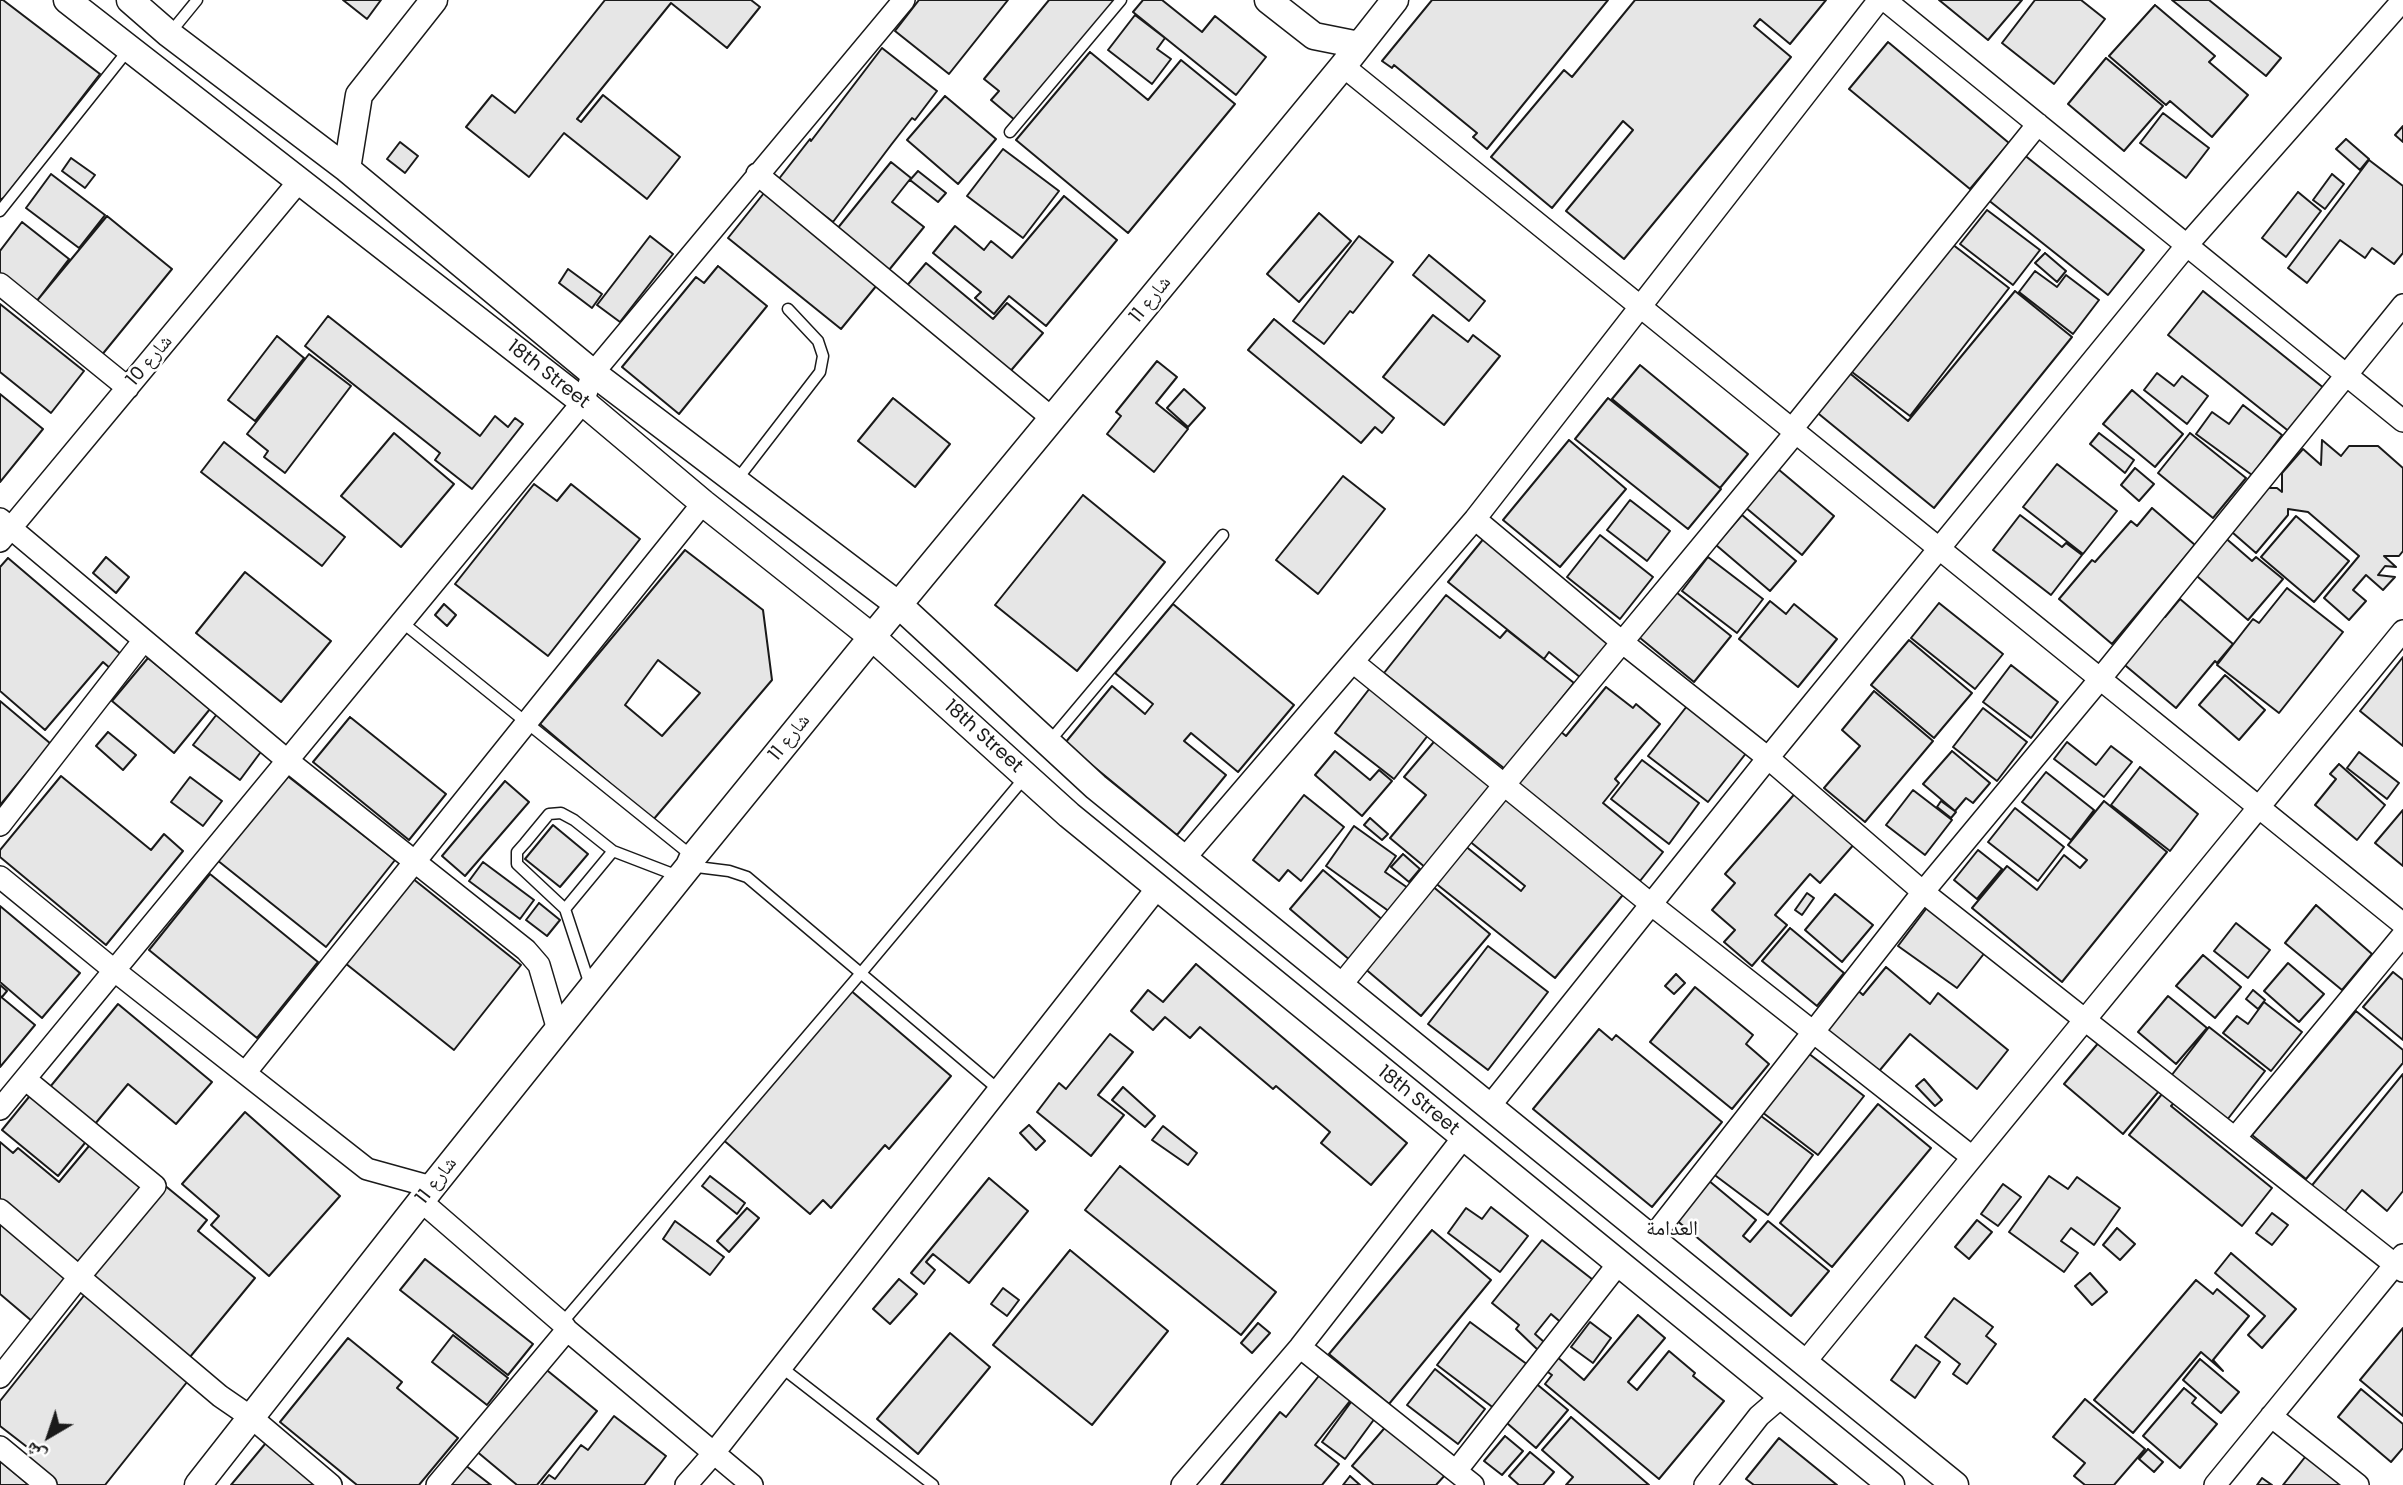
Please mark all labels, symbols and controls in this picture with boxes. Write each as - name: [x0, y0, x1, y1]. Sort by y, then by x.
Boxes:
- street label: شارع 11: [1125, 272, 1177, 328]
- street label: شارع 10: [122, 331, 178, 391]
- street label: 18th Street: [502, 336, 594, 414]
- street label: 18th Street: [939, 696, 1027, 778]
- street label: شارع 11: [764, 710, 816, 766]
- street label: 18th Street: [1373, 1061, 1463, 1141]
- street label: شارع 11: [412, 1153, 462, 1209]
- district label: العدامة: [1646, 1217, 1698, 1243]
- north arrow: [14, 1401, 84, 1471]
- text: ش: [19, 1436, 52, 1470]

